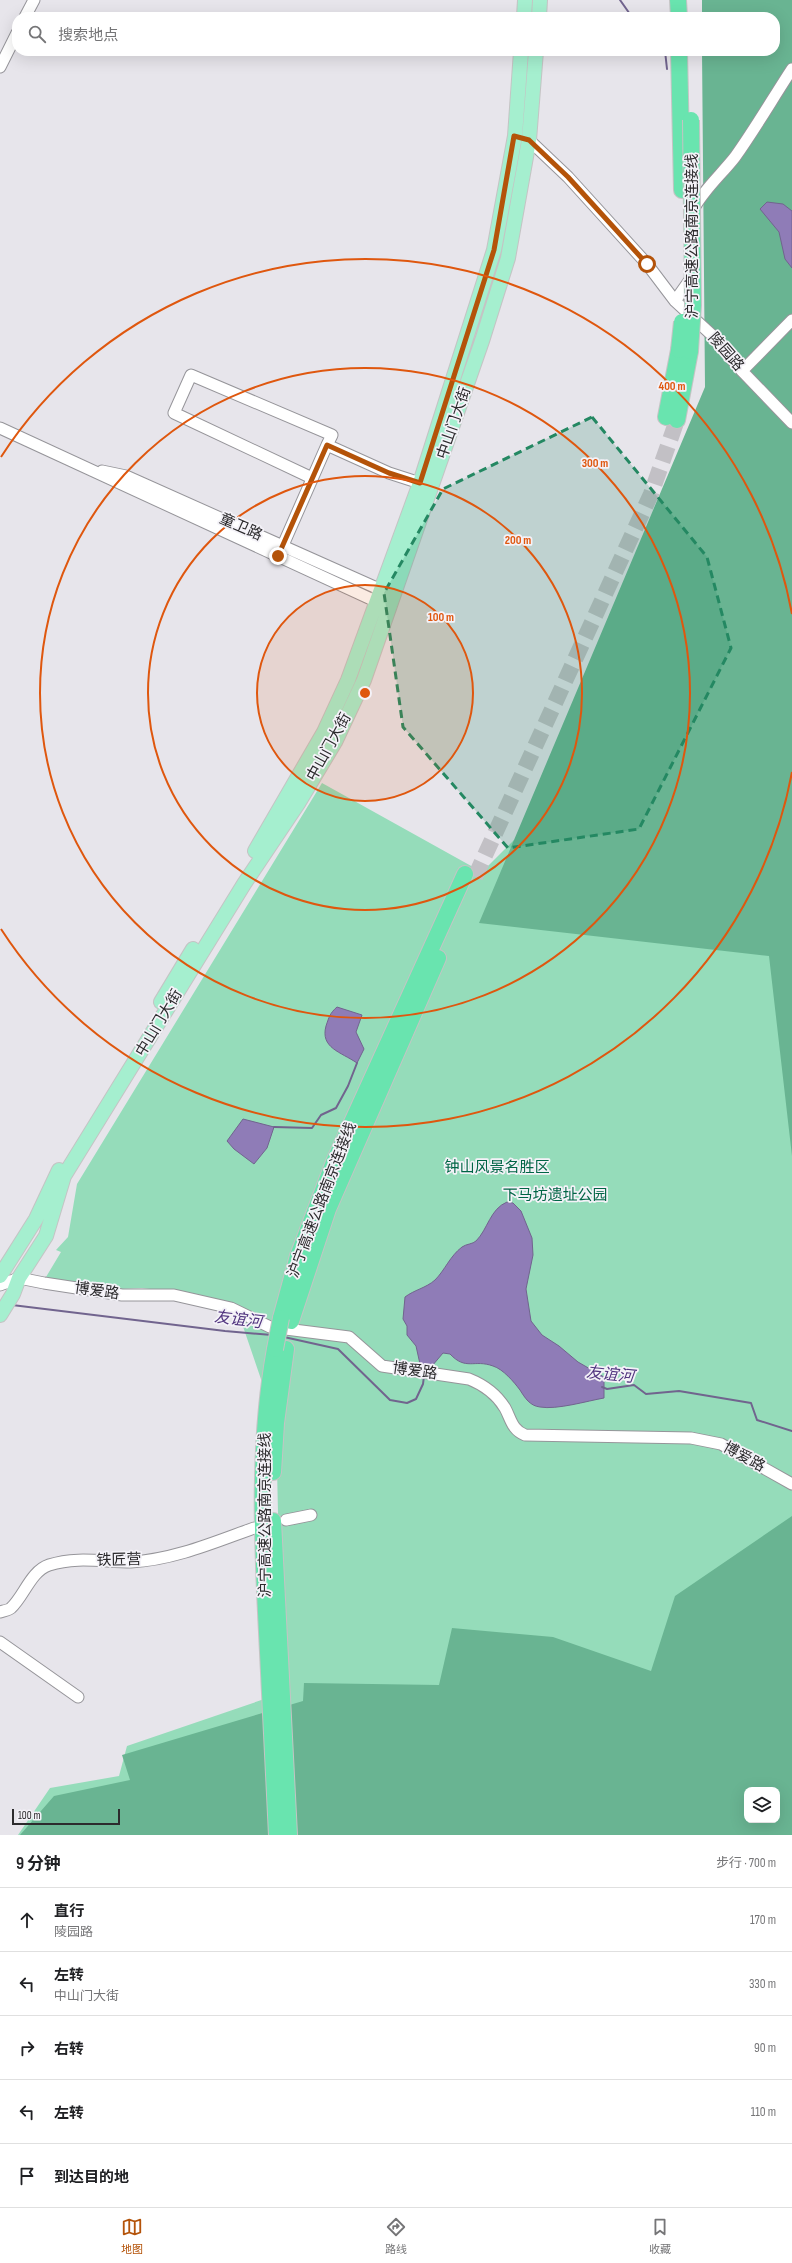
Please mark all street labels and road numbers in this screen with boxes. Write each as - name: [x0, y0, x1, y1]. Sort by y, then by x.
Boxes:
- street label: 沪宁高速公路南京连接线: [683, 153, 702, 319]
- street label: 陵园路: [704, 329, 748, 375]
- street label: 中山门大街: [433, 384, 475, 462]
- street label: 童卫路: [217, 509, 265, 545]
- street label: 中山门大街: [303, 710, 355, 784]
- street label: 中山门大街: [132, 986, 186, 1060]
- street label: 沪宁高速公路南京连接线: [284, 1120, 360, 1280]
- street label: 博爱路: [73, 1278, 121, 1304]
- street label: 博爱路: [391, 1358, 439, 1384]
- street label: 沪宁高速公路南京连接线: [256, 1432, 275, 1598]
- street label: 博爱路: [720, 1438, 768, 1476]
- street label: 铁匠营: [96, 1550, 142, 1570]

